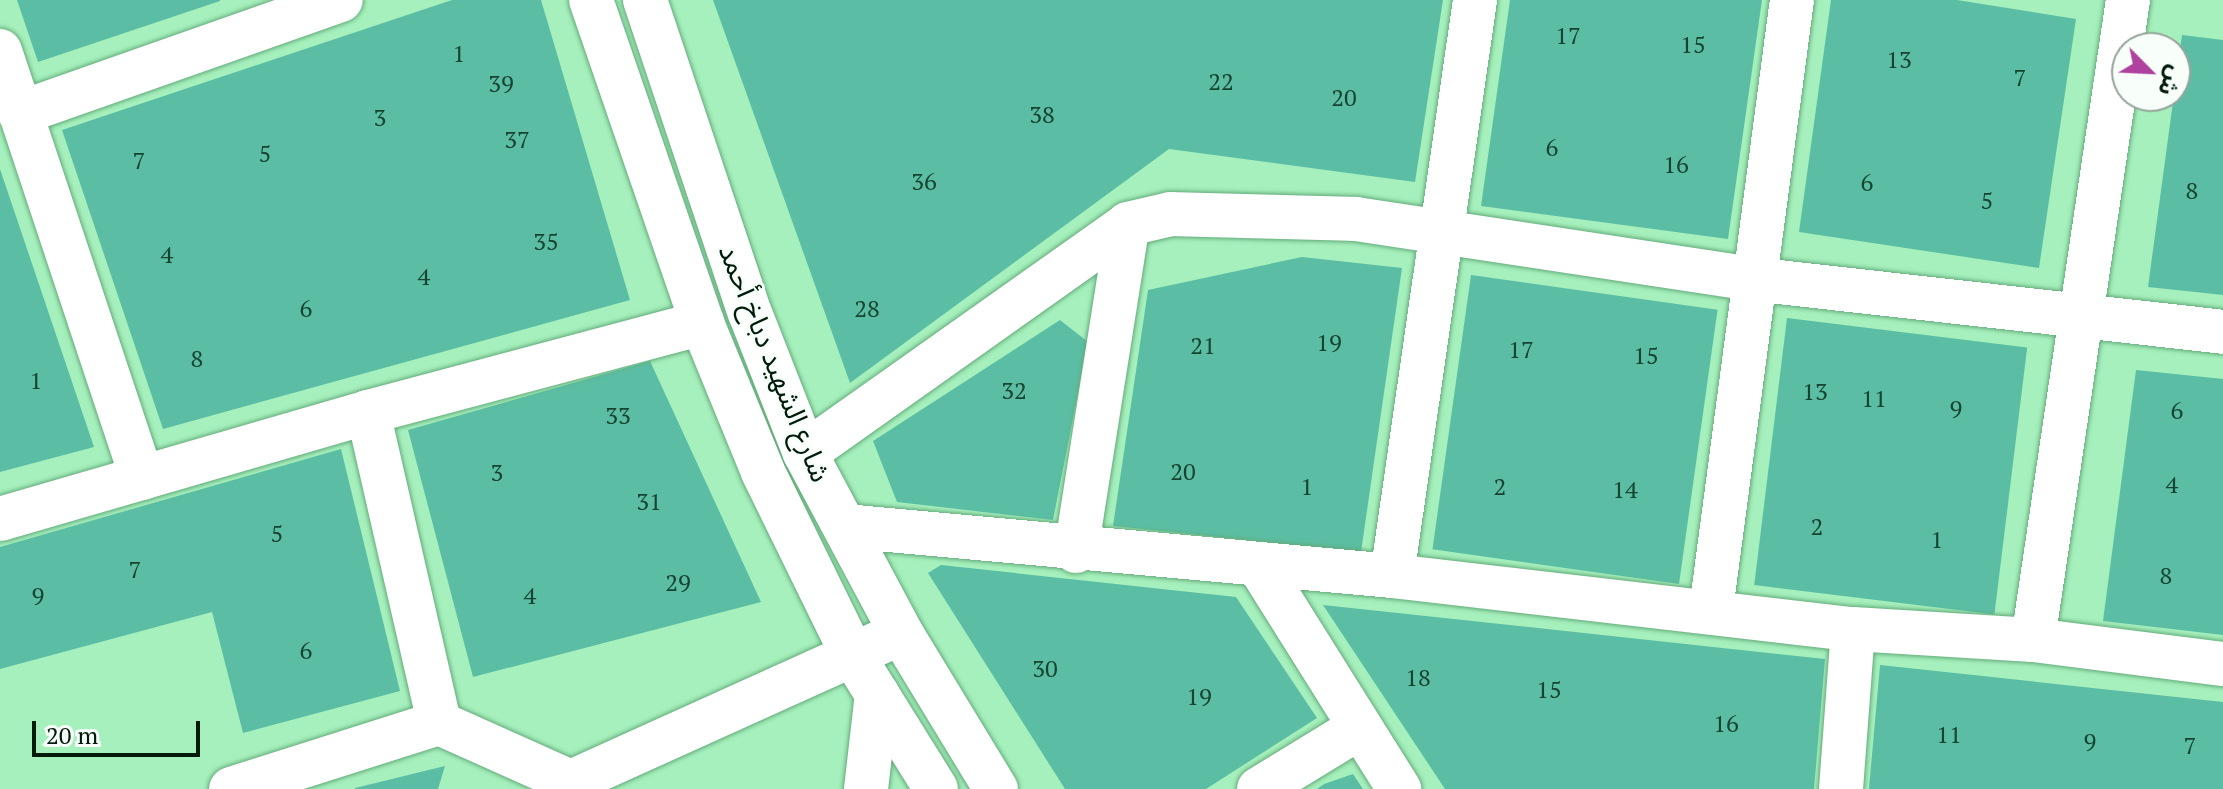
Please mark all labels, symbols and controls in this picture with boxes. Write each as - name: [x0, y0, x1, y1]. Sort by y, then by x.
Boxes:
- house number: 17: [1555, 22, 1581, 50]
- house number: 15: [1680, 31, 1706, 59]
- north arrow: [2111, 32, 2191, 112]
- house number: 1: [453, 40, 465, 68]
- house number: 13: [1886, 46, 1912, 74]
- text: ش: [2152, 61, 2191, 101]
- house number: 7: [2014, 64, 2026, 92]
- house number: 22: [1208, 68, 1234, 96]
- house number: 39: [488, 70, 514, 98]
- house number: 20: [1331, 84, 1357, 112]
- house number: 38: [1029, 101, 1055, 129]
- house number: 3: [374, 104, 386, 132]
- house number: 37: [504, 126, 530, 154]
- house number: 6: [1546, 134, 1558, 162]
- house number: 5: [259, 140, 271, 168]
- house number: 7: [133, 147, 145, 175]
- house number: 16: [1663, 151, 1689, 179]
- house number: 36: [911, 168, 937, 196]
- house number: 6: [1861, 169, 1873, 197]
- house number: 8: [2186, 177, 2198, 205]
- house number: 5: [1981, 187, 1993, 215]
- house number: 35: [533, 228, 559, 256]
- street label: شارع الشهيد دباخ أحمد: [712, 239, 838, 487]
- house number: 4: [161, 241, 173, 269]
- house number: 4: [418, 263, 430, 291]
- house number: 6: [300, 295, 312, 323]
- house number: 28: [854, 295, 880, 323]
- house number: 19: [1316, 329, 1342, 357]
- house number: 21: [1190, 332, 1216, 360]
- house number: 17: [1508, 336, 1534, 364]
- house number: 15: [1633, 342, 1659, 370]
- house number: 8: [191, 345, 203, 373]
- house number: 1: [30, 367, 42, 395]
- house number: 32: [1001, 377, 1027, 405]
- house number: 13: [1802, 378, 1828, 406]
- house number: 11: [1861, 385, 1887, 413]
- house number: 9: [1950, 395, 1962, 423]
- house number: 6: [2171, 397, 2183, 425]
- house number: 33: [605, 402, 631, 430]
- house number: 20: [1170, 458, 1196, 486]
- house number: 3: [491, 459, 503, 487]
- house number: 4: [2166, 471, 2178, 499]
- house number: 1: [1301, 473, 1313, 501]
- house number: 2: [1494, 473, 1506, 501]
- house number: 14: [1612, 476, 1638, 504]
- house number: 31: [636, 488, 662, 516]
- house number: 2: [1811, 513, 1823, 541]
- house number: 5: [271, 520, 283, 548]
- house number: 1: [1931, 526, 1943, 554]
- house number: 7: [129, 556, 141, 584]
- house number: 8: [2160, 562, 2172, 590]
- house number: 29: [665, 569, 691, 597]
- house number: 9: [32, 582, 44, 610]
- house number: 4: [524, 582, 536, 610]
- house number: 6: [300, 637, 312, 665]
- house number: 30: [1032, 655, 1058, 683]
- house number: 18: [1405, 664, 1431, 692]
- house number: 15: [1536, 676, 1562, 704]
- house number: 19: [1186, 683, 1212, 711]
- scale bar: [36, 705, 204, 755]
- house number: 16: [1713, 710, 1739, 738]
- text: 20 m: [46, 719, 98, 751]
- house number: 11: [1936, 721, 1962, 749]
- house number: 9: [2084, 728, 2096, 756]
- house number: 7: [2184, 732, 2196, 760]

